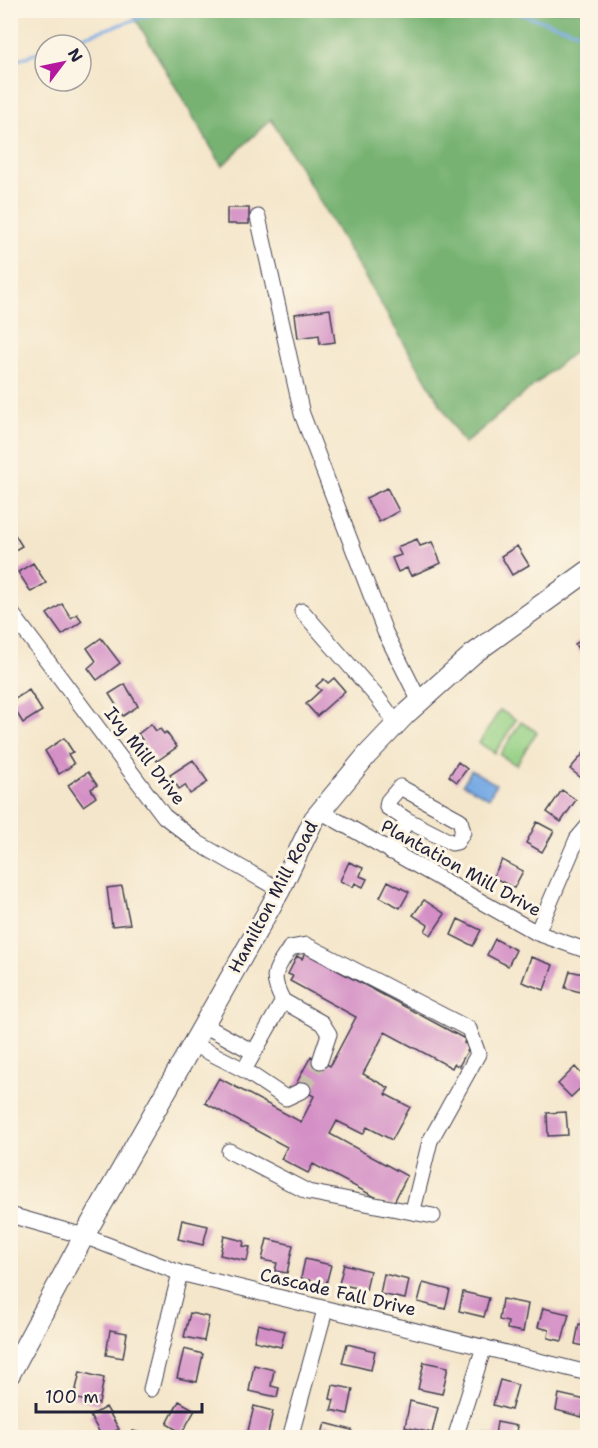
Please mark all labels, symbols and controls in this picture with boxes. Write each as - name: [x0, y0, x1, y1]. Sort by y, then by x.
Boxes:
- north arrow: [33, 33, 93, 93]
- text: N: [63, 44, 88, 66]
- street label: Ivy Mill Drive: [99, 702, 191, 810]
- street label: Plantation Mill Drive: [376, 814, 546, 922]
- street label: Hamilton Mill Road: [223, 817, 323, 977]
- street label: Cascade Fall Drive: [258, 1262, 418, 1322]
- scale bar: [36, 1376, 202, 1414]
- text: 100 m: [45, 1385, 99, 1409]

